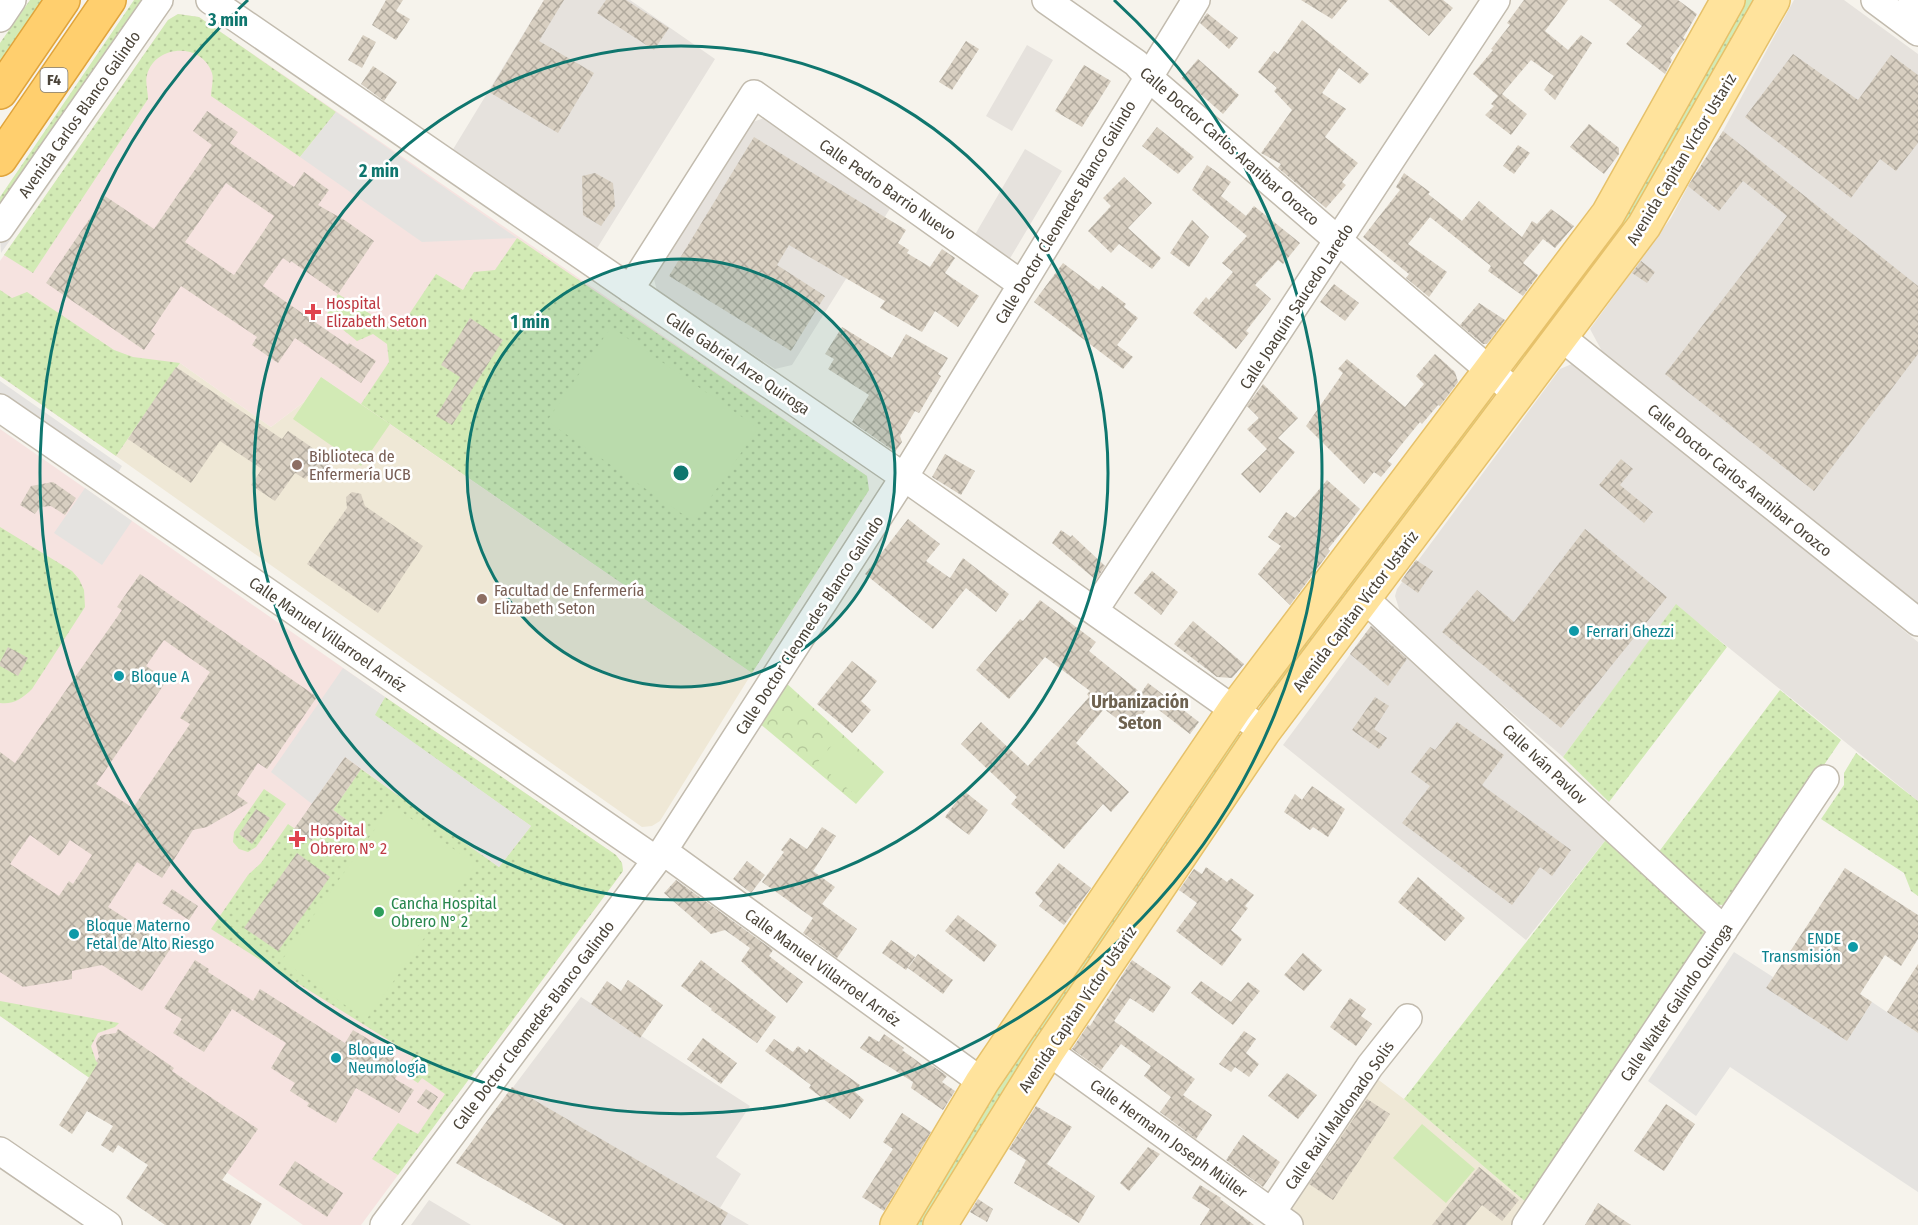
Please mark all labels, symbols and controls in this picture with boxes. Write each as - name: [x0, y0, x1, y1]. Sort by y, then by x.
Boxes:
- text: 3 min: [207, 9, 248, 31]
- street label: Avenida Carlos Blanco Galindo: [15, 27, 144, 201]
- street label: Calle Doctor Carlos Aranibar Orozco: [1136, 63, 1323, 230]
- road number: F4: [40, 68, 68, 92]
- street label: Avenida Capitan Víctor Ustariz: [1623, 70, 1740, 248]
- street label: Calle Doctor Cleomedes Blanco Galindo: [991, 97, 1140, 327]
- street label: Calle Pedro Barrio Nuevo: [816, 135, 960, 244]
- text: 2 min: [358, 160, 399, 182]
- street label: Calle Joaquín Saucedo Laredo: [1236, 220, 1357, 393]
- place label: Hospital Elizabeth Seton: [326, 294, 427, 331]
- marker: Hospital Elizabeth Seton: [304, 303, 322, 321]
- street label: Calle Gabriel Arze Quiroga: [662, 308, 813, 419]
- text: 1 min: [510, 311, 550, 333]
- street label: Calle Doctor Carlos Aranibar Orozco: [1644, 400, 1836, 561]
- place label: Biblioteca de Enfermería UCB: [309, 447, 411, 484]
- marker: Biblioteca de Enfermería UCB: [290, 458, 304, 472]
- centre of rings: [671, 463, 691, 483]
- street label: Calle Doctor Cleomedes Blanco Galindo: [731, 512, 887, 738]
- street label: Avenida Capitan Víctor Ustariz: [1289, 527, 1422, 695]
- street label: Calle Manuel Villarroel Arnéz: [245, 573, 410, 696]
- place label: Facultad de Enfermería Elizabeth Seton: [494, 581, 645, 618]
- marker: Facultad de Enfermería Elizabeth Seton: [475, 592, 489, 606]
- place label: Ferrari Ghezzi: [1586, 622, 1674, 641]
- marker: Ferrari Ghezzi: [1567, 624, 1581, 638]
- place label: Bloque A: [131, 667, 190, 686]
- marker: Bloque A: [112, 669, 126, 683]
- district label: Urbanización Seton: [1091, 691, 1189, 734]
- street label: Calle Iván Pavlov: [1498, 720, 1591, 808]
- place label: Hospital Obrero N° 2: [310, 821, 387, 858]
- marker: Hospital Obrero N° 2: [288, 830, 306, 848]
- place label: Cancha Hospital Obrero N° 2: [391, 894, 497, 931]
- marker: Cancha Hospital Obrero N° 2: [372, 905, 386, 919]
- street label: Calle Manuel Villarroel Arnéz: [741, 905, 904, 1030]
- place label: Bloque Materno Fetal de Alto Riesgo: [86, 916, 214, 953]
- street label: Calle Doctor Cleomedes Blanco Galindo: [448, 917, 618, 1134]
- street label: Calle Walter Galindo Quiroga: [1616, 919, 1737, 1085]
- street label: Avenida Capitan Víctor Ustariz: [1015, 923, 1140, 1096]
- marker: Bloque Materno Fetal de Alto Riesgo: [67, 927, 81, 941]
- place label: ENDE Transmisión: [1762, 929, 1841, 966]
- marker: ENDE Transmisión: [1846, 940, 1860, 954]
- street label: Calle Raúl Maldonado Solis: [1281, 1037, 1398, 1193]
- place label: Bloque Neumología: [348, 1040, 427, 1077]
- marker: Bloque Neumología: [329, 1051, 343, 1065]
- street label: Calle Hermann Joseph Müller: [1086, 1075, 1251, 1202]

